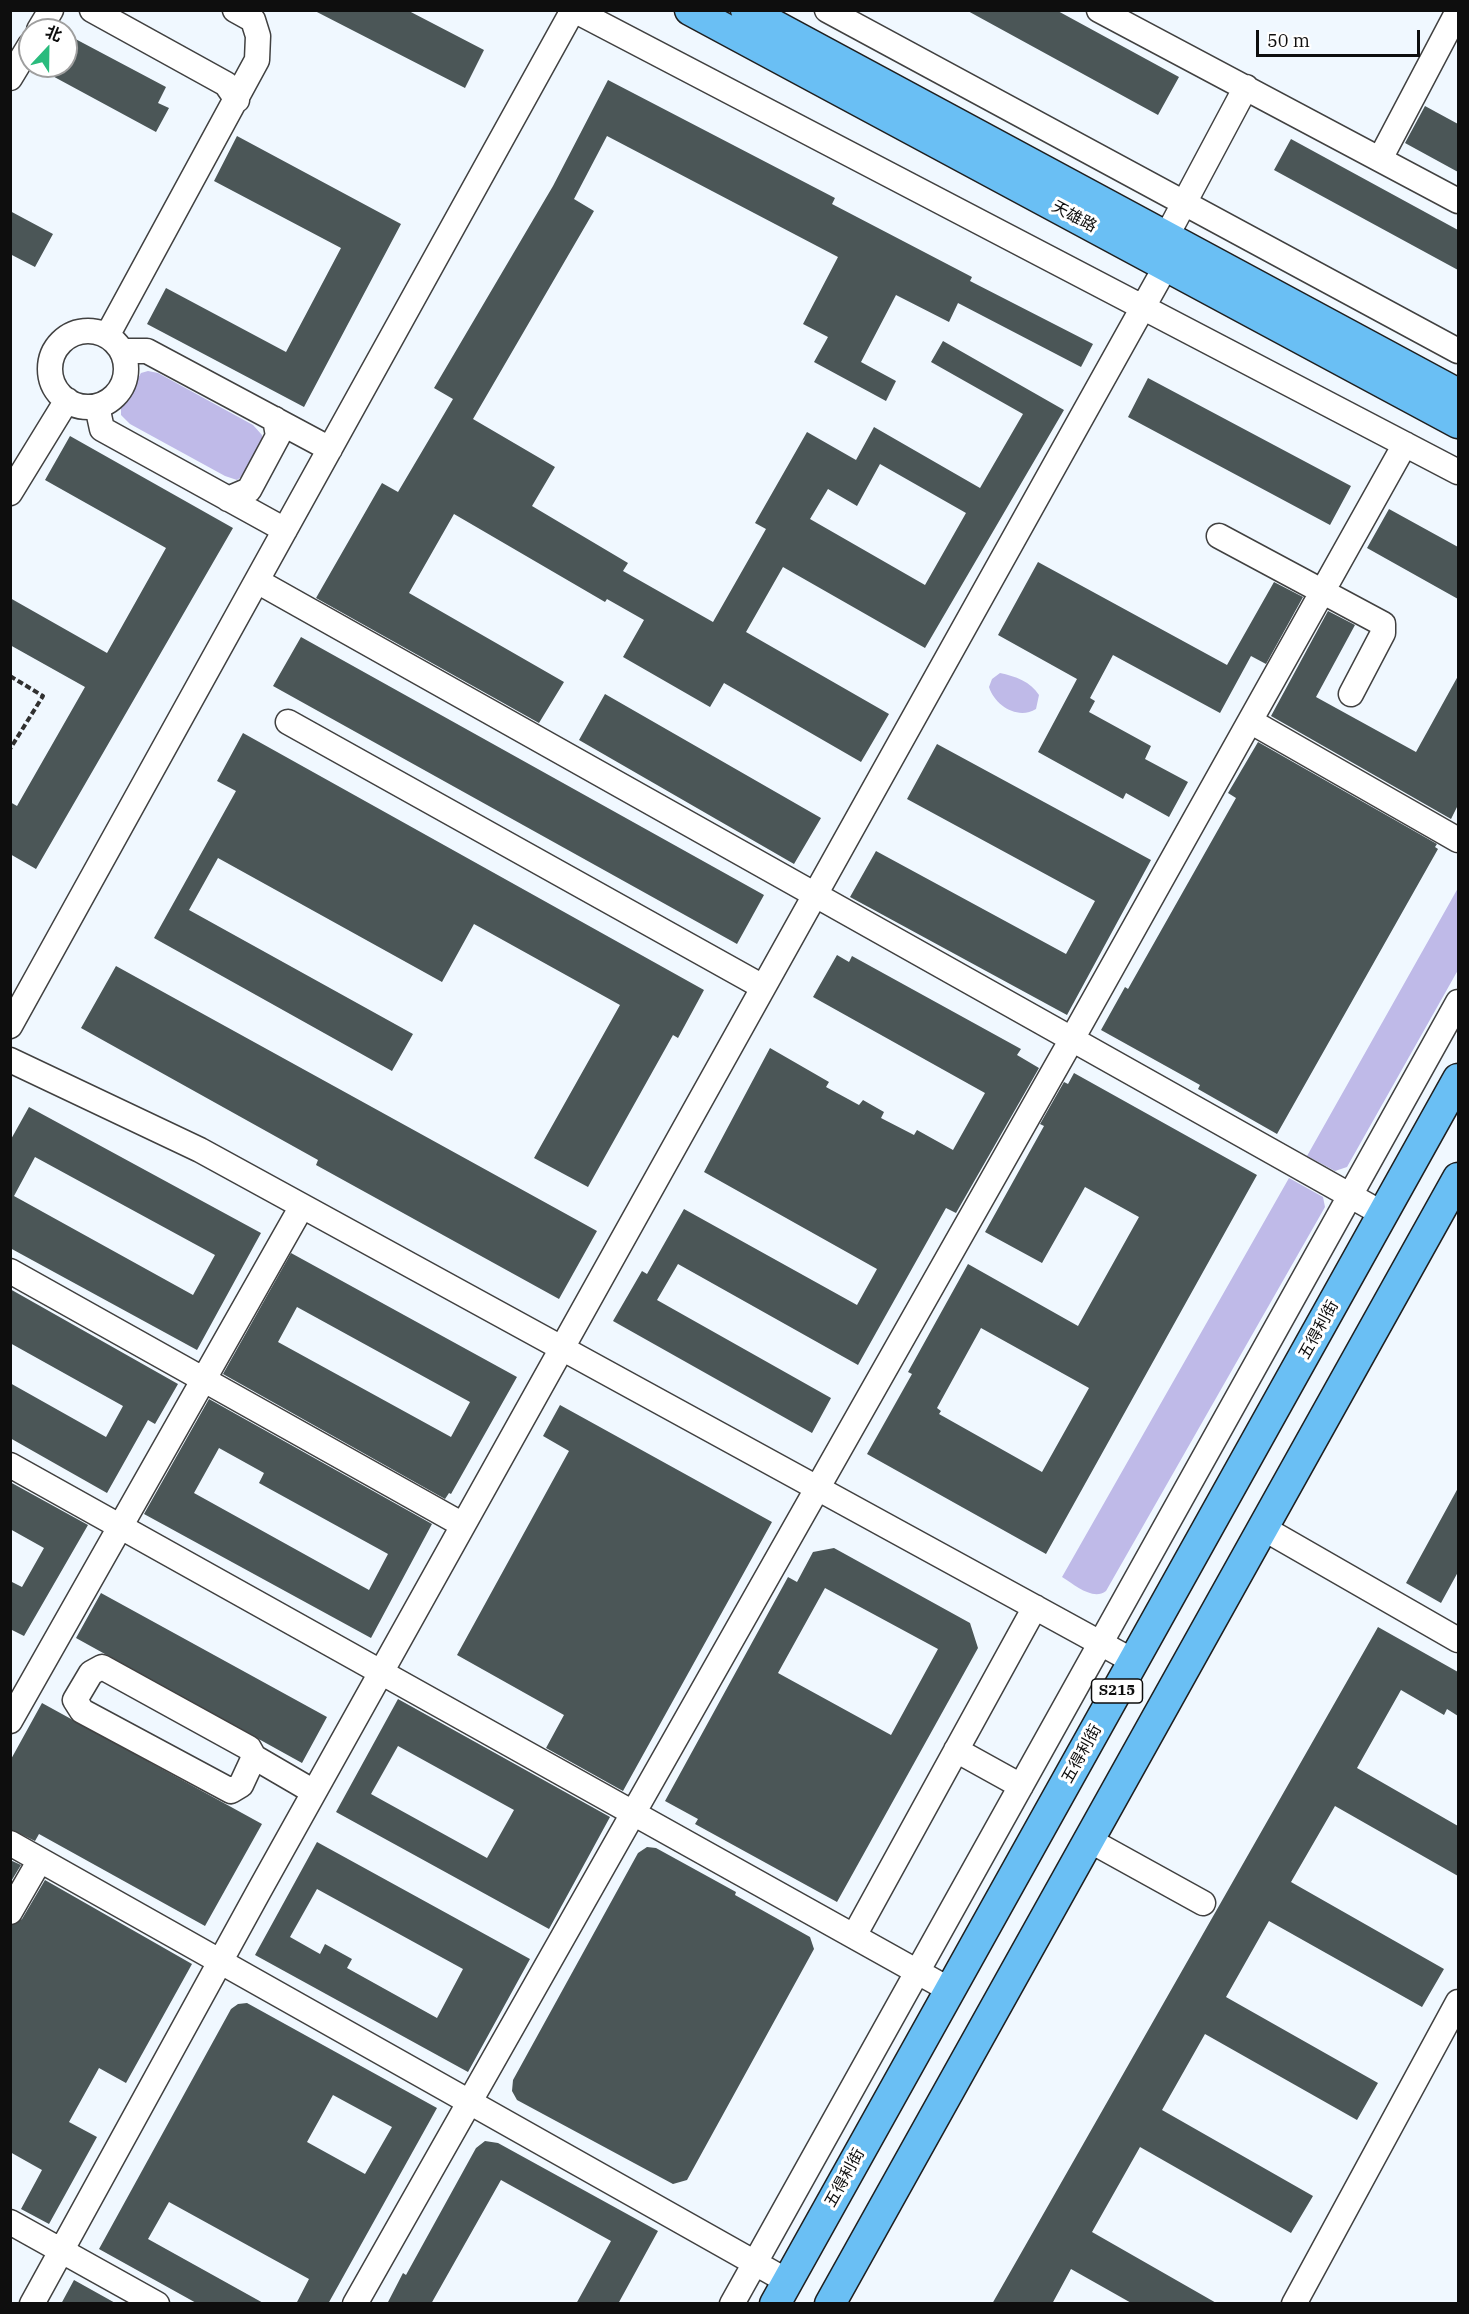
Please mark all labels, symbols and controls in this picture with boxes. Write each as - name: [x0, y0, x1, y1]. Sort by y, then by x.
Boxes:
- north arrow: [18, 18, 78, 78]
- scale bar: [1259, 18, 1422, 56]
- text: 北: [43, 21, 65, 45]
- text: 50 m: [1267, 29, 1310, 52]
- street label: 天雄路: [1048, 197, 1100, 237]
- street label: 五得利街: [1295, 1297, 1343, 1363]
- road number: S215: [1092, 1679, 1142, 1703]
- street label: 五得利街: [1058, 1721, 1106, 1787]
- street label: 五得利街: [821, 2145, 869, 2211]

